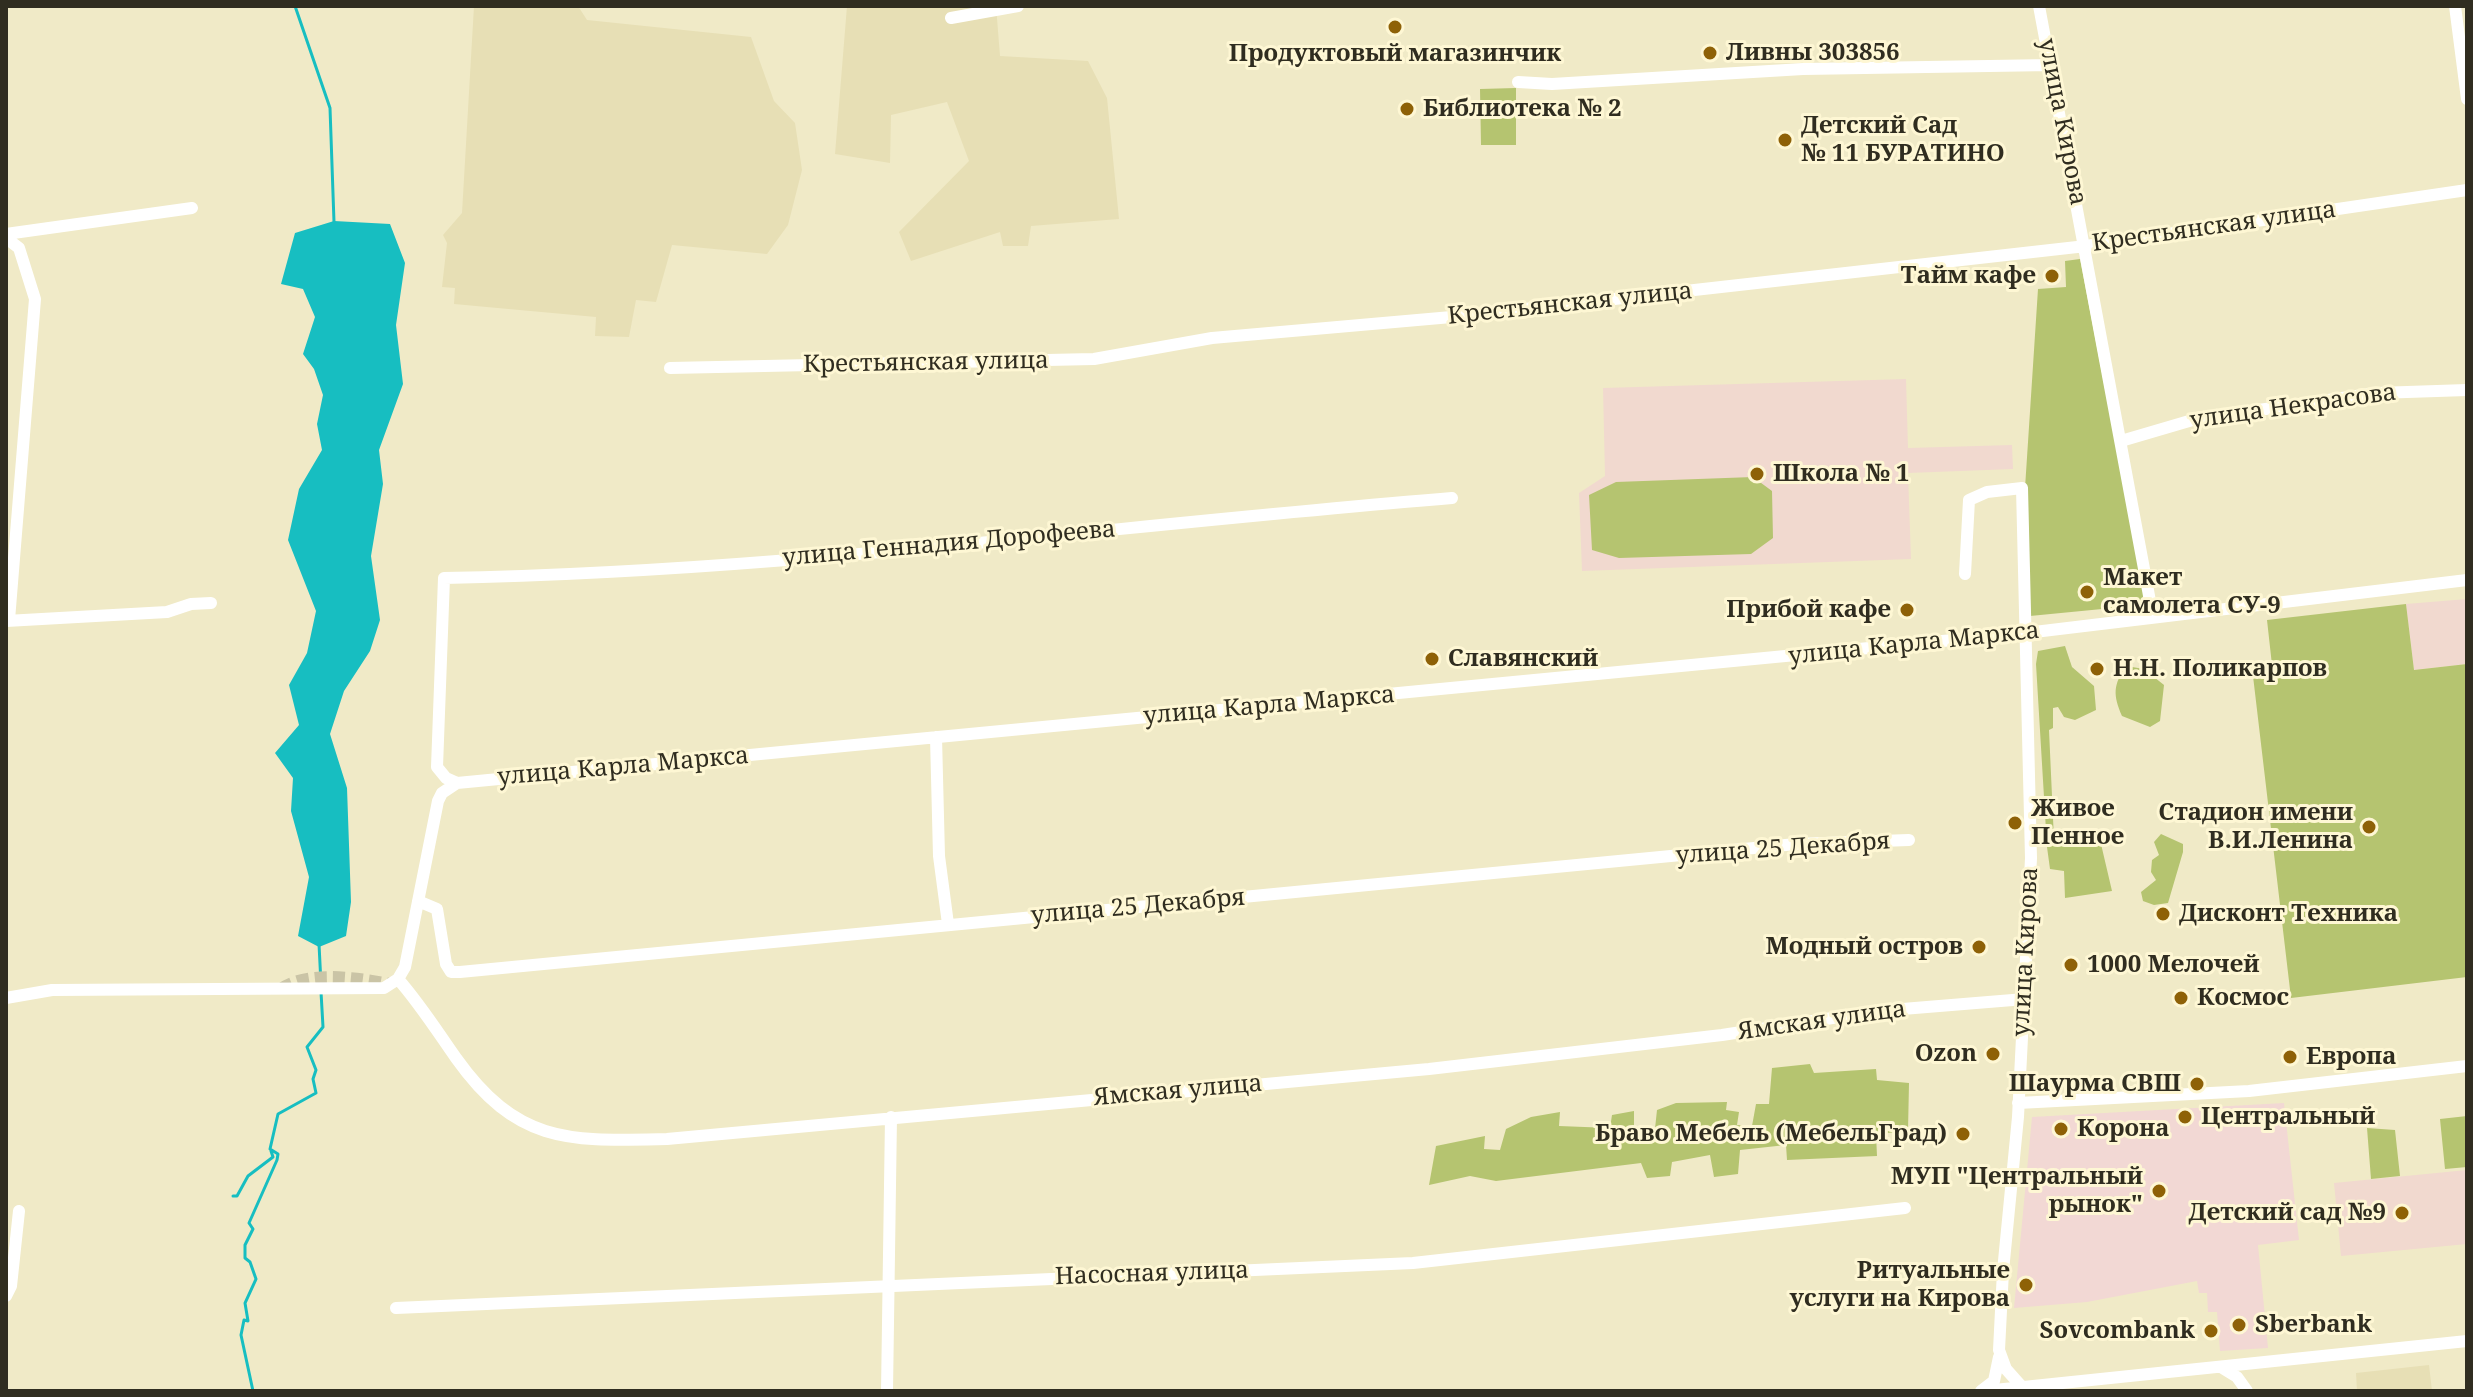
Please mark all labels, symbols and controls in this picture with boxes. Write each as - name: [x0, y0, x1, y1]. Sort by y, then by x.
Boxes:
- marker: Продуктовый магазинчик: [1386, 18, 1404, 36]
- street label: улица Кирова: [2032, 36, 2092, 208]
- place label: Ливны 303856: [1726, 39, 1900, 67]
- place label: Продуктовый магазинчик: [1229, 40, 1561, 68]
- marker: Ливны 303856: [1701, 44, 1719, 62]
- place label: Библиотека № 2: [1423, 95, 1622, 123]
- marker: Библиотека № 2: [1398, 100, 1416, 118]
- place label: Детский Сад № 11 БУРАТИНО: [1801, 112, 2005, 168]
- marker: Детский Сад № 11 БУРАТИНО: [1776, 131, 1794, 149]
- street label: Крестьянская улица: [2090, 196, 2338, 258]
- place label: Тайм кафе: [1901, 262, 2036, 290]
- marker: Тайм кафе: [2043, 267, 2061, 285]
- street label: Крестьянская улица: [1446, 277, 1694, 331]
- street label: Крестьянская улица: [803, 346, 1049, 380]
- street label: улица Некрасова: [2188, 378, 2398, 436]
- place label: Школа № 1: [1773, 460, 1910, 488]
- marker: Школа № 1: [1748, 465, 1766, 483]
- street label: улица Геннадия Дорофеева: [781, 515, 1117, 573]
- place label: Макет самолета СУ-9: [2103, 564, 2281, 620]
- marker: Макет самолета СУ-9: [2078, 583, 2096, 601]
- place label: Прибой кафе: [1726, 596, 1891, 624]
- marker: Прибой кафе: [1898, 601, 1916, 619]
- street label: улица Карла Маркса: [1787, 616, 2041, 672]
- place label: Славянский: [1448, 645, 1598, 673]
- marker: Славянский: [1423, 650, 1441, 668]
- place label: Н.Н. Поликарпов: [2113, 655, 2327, 683]
- marker: Н.Н. Поликарпов: [2088, 660, 2106, 678]
- street label: улица Карла Маркса: [1142, 681, 1396, 731]
- street label: улица Карла Маркса: [496, 742, 750, 792]
- place label: Живое Пенное: [2031, 795, 2124, 851]
- place label: Стадион имени В.И.Ленина: [2159, 799, 2353, 855]
- marker: Живое Пенное: [2006, 814, 2024, 832]
- marker: Стадион имени В.И.Ленина: [2360, 818, 2378, 836]
- street label: улица 25 Декабря: [1675, 827, 1891, 871]
- street label: улица Кирова: [2007, 867, 2045, 1037]
- street label: улица 25 Декабря: [1030, 883, 1246, 931]
- place label: Дисконт Техника: [2179, 900, 2398, 928]
- marker: Дисконт Техника: [2154, 905, 2172, 923]
- place label: Модный остров: [1765, 933, 1963, 961]
- marker: Модный остров: [1970, 938, 1988, 956]
- place label: 1000 Мелочей: [2087, 951, 2259, 979]
- marker: 1000 Мелочей: [2062, 956, 2080, 974]
- place label: Космос: [2197, 984, 2289, 1012]
- marker: Космос: [2172, 989, 2190, 1007]
- street label: Ямская улица: [1736, 995, 1908, 1047]
- place label: Ozon: [1915, 1040, 1977, 1068]
- place label: Европа: [2306, 1043, 2396, 1071]
- marker: Ozon: [1984, 1045, 2002, 1063]
- marker: Европа: [2281, 1048, 2299, 1066]
- street label: Ямская улица: [1092, 1069, 1264, 1113]
- place label: Шаурма СВШ: [2009, 1070, 2181, 1098]
- marker: Шаурма СВШ: [2188, 1075, 2206, 1093]
- place label: Центральный: [2201, 1103, 2375, 1131]
- marker: Центральный: [2176, 1108, 2194, 1126]
- place label: Корона: [2077, 1115, 2170, 1143]
- place label: Браво Мебель (МебельГрад): [1595, 1120, 1947, 1148]
- marker: Корона: [2052, 1120, 2070, 1138]
- marker: Браво Мебель (МебельГрад): [1954, 1125, 1972, 1143]
- place label: МУП "Центральный рынок": [1891, 1163, 2143, 1219]
- marker: МУП "Центральный рынок": [2150, 1182, 2168, 1200]
- place label: Детский сад №9: [2189, 1199, 2386, 1227]
- marker: Детский сад №9: [2393, 1204, 2411, 1222]
- street label: Насосная улица: [1055, 1256, 1249, 1292]
- place label: Ритуальные услуги на Кирова: [1790, 1257, 2010, 1313]
- marker: Ритуальные услуги на Кирова: [2017, 1276, 2035, 1294]
- place label: Sberbank: [2255, 1311, 2372, 1339]
- marker: Sberbank: [2230, 1316, 2248, 1334]
- place label: Sovcombank: [2040, 1317, 2195, 1345]
- marker: Sovcombank: [2202, 1322, 2220, 1340]

